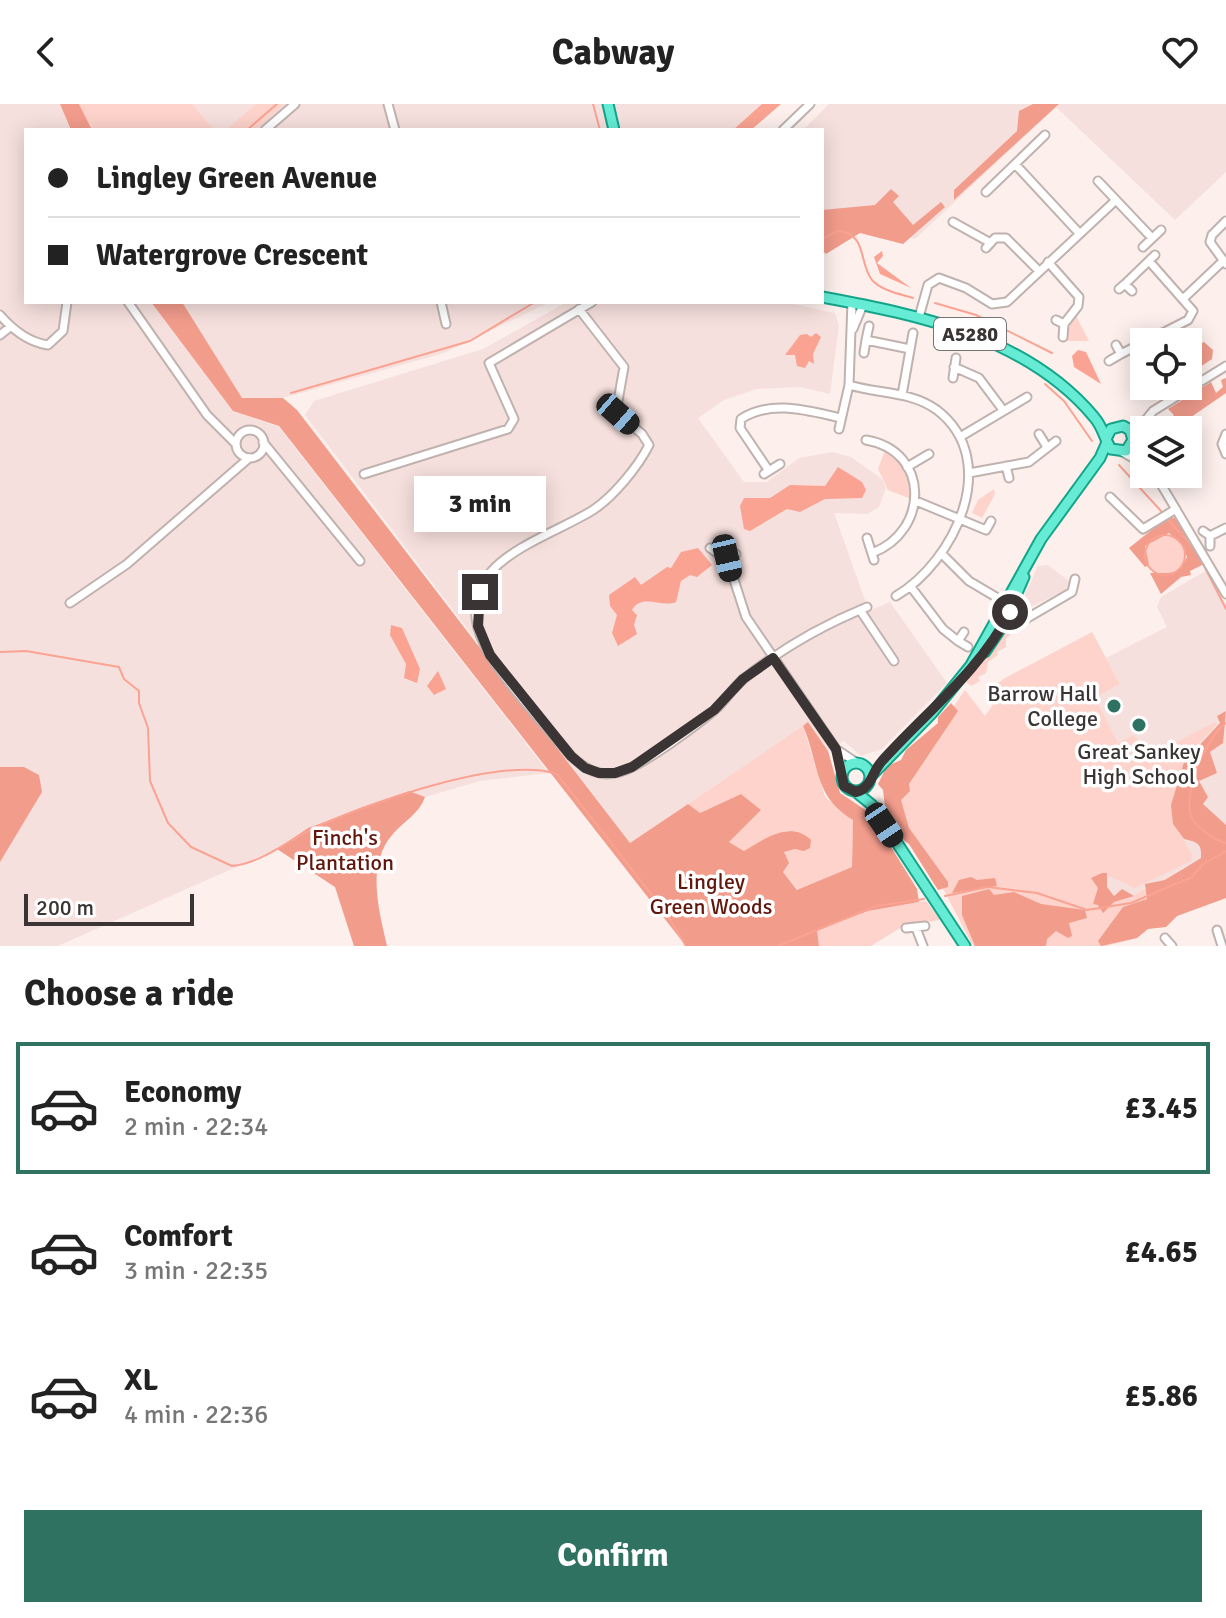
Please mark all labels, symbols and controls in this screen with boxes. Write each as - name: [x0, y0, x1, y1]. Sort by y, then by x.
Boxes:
- icon: back: [24, 30, 68, 74]
- text: Cabway: [552, 30, 674, 75]
- icon: heart: [1158, 30, 1202, 74]
- text: Lingley Green Avenue: [96, 160, 377, 197]
- text: Watergrove Crescent: [96, 237, 368, 274]
- road number: A5280: [934, 318, 1006, 350]
- map controls: [1130, 328, 1202, 488]
- button: locate: [1130, 328, 1202, 400]
- car: [592, 389, 644, 439]
- button: layers: [1130, 416, 1202, 488]
- callout: 3 min: [414, 476, 546, 532]
- text: 3 min: [449, 488, 511, 520]
- car: [710, 532, 744, 584]
- route end: [462, 574, 498, 610]
- route start: [992, 594, 1028, 630]
- place label: Barrow Hall College: [987, 680, 1098, 732]
- marker: Barrow Hall College: [1105, 697, 1123, 715]
- marker: Great Sankey High School: [1130, 716, 1148, 734]
- place label: Great Sankey High School: [1077, 738, 1201, 790]
- car: [861, 798, 907, 852]
- park label: Finch's Plantation: [296, 824, 394, 876]
- park label: Lingley Green Woods: [650, 868, 772, 920]
- scale bar: [24, 890, 194, 926]
- text: 200 m: [36, 894, 94, 921]
- text: Choose a ride: [24, 971, 234, 1016]
- icon: car: [28, 1072, 100, 1144]
- text: Economy: [124, 1074, 241, 1111]
- text: £3.45: [1125, 1090, 1198, 1127]
- text: 2 min · 22:34: [124, 1111, 268, 1143]
- icon: car: [28, 1216, 100, 1288]
- text: Comfort: [124, 1218, 233, 1255]
- text: £4.65: [1125, 1234, 1198, 1271]
- text: 3 min · 22:35: [124, 1255, 268, 1287]
- icon: car: [28, 1360, 100, 1432]
- text: XL: [124, 1362, 158, 1399]
- text: £5.86: [1125, 1378, 1198, 1415]
- text: 4 min · 22:36: [124, 1399, 268, 1431]
- button: Confirm: [24, 1510, 1202, 1602]

